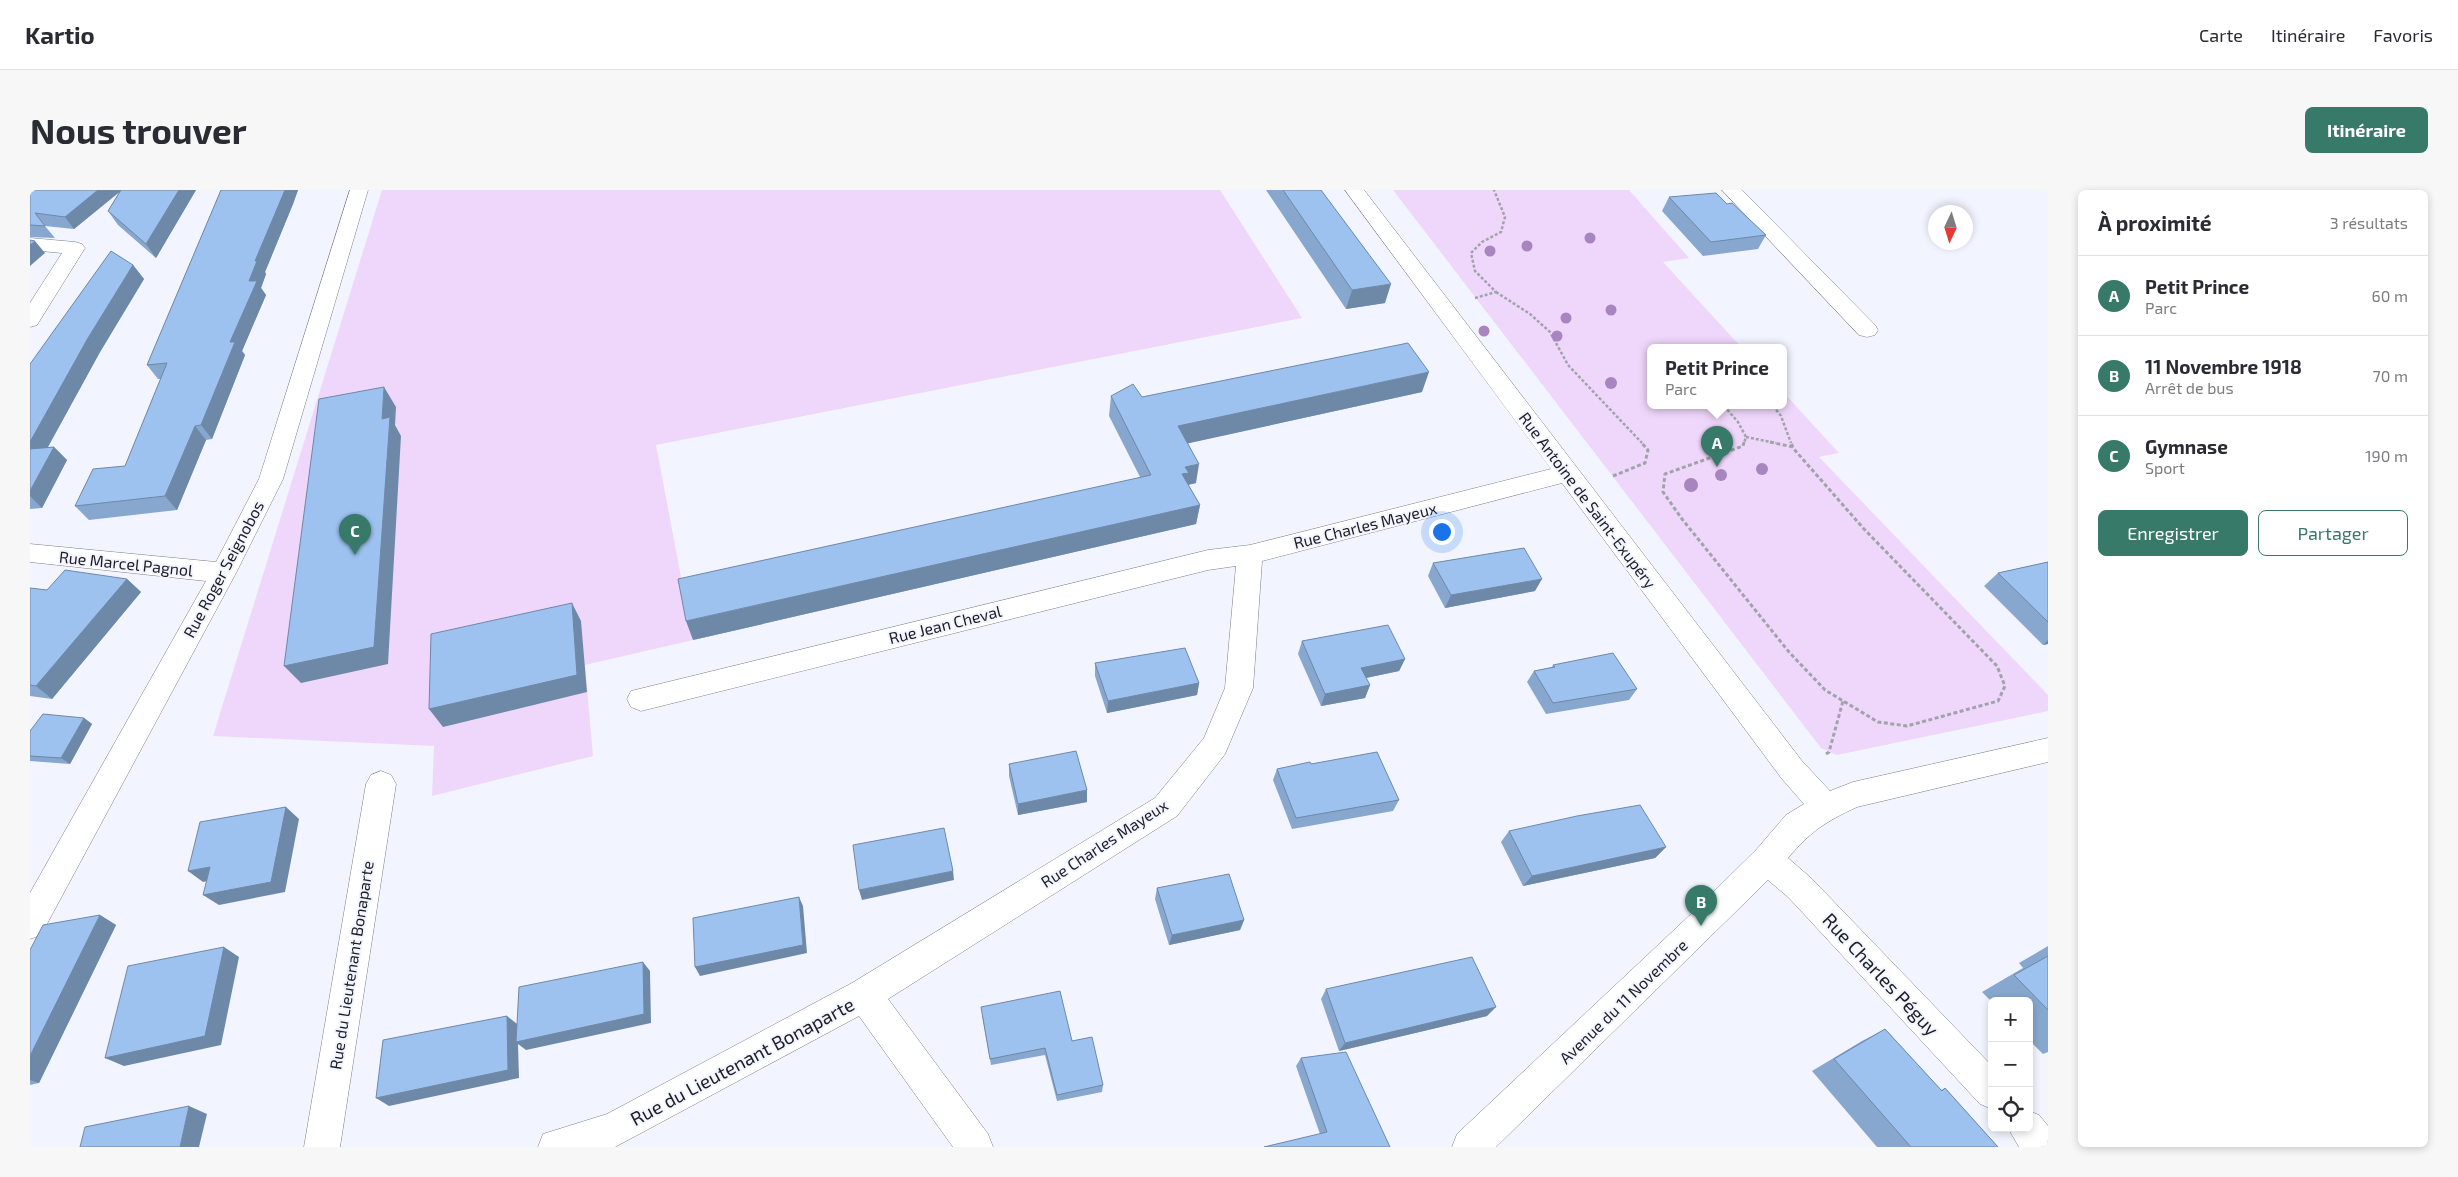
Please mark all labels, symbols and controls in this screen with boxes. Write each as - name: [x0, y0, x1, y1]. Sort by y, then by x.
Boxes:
- text: Kartio: [25, 20, 95, 49]
- text: Carte: [2199, 24, 2243, 46]
- text: Itinéraire: [2271, 24, 2345, 46]
- text: Favoris: [2373, 24, 2433, 46]
- button: Itinéraire: [2305, 107, 2428, 153]
- text: Nous trouver: [30, 109, 247, 151]
- north arrow: [1928, 205, 1973, 250]
- text: À proximité: [2098, 210, 2212, 235]
- text: 3 résultats: [2330, 213, 2408, 232]
- text: Petit Prince: [2145, 275, 2249, 298]
- text: A: [2109, 286, 2119, 305]
- text: 60 m: [2372, 286, 2408, 305]
- text: Parc: [2145, 298, 2177, 317]
- popup: [1647, 344, 1787, 409]
- text: 11 Novembre 1918: [2145, 355, 2302, 378]
- text: Petit Prince: [1665, 356, 1769, 379]
- text: B: [2109, 366, 2119, 385]
- text: 70 m: [2373, 366, 2408, 385]
- text: Arrêt de bus: [2145, 378, 2234, 397]
- text: Parc: [1665, 379, 1697, 398]
- street label: Rue Antoine de Saint-Exupéry: [1516, 408, 1661, 592]
- pin: A: [1701, 426, 1733, 467]
- text: Gymnase: [2145, 435, 2228, 458]
- text: C: [2109, 446, 2119, 465]
- text: 190 m: [2365, 446, 2408, 465]
- text: Sport: [2145, 458, 2185, 477]
- street label: Rue Roger Seignobos: [179, 497, 267, 641]
- street label: Rue Charles Mayeux: [1291, 498, 1439, 552]
- button: Enregistrer: [2098, 510, 2248, 556]
- button: Partager: [2258, 510, 2408, 556]
- pin: C: [339, 514, 371, 555]
- your location: [1429, 519, 1455, 545]
- street label: Rue Marcel Pagnol: [58, 547, 194, 580]
- street label: Rue Jean Cheval: [887, 601, 1004, 647]
- street label: Rue Charles Mayeux: [1037, 795, 1171, 891]
- street label: Rue du Lieutenant Bonaparte: [325, 859, 377, 1071]
- pin: B: [1685, 885, 1717, 926]
- street label: Rue Charles Péguy: [1818, 908, 1944, 1040]
- street label: Avenue du 11 Novembre: [1555, 935, 1691, 1067]
- street label: Rue du Lieutenant Bonaparte: [626, 992, 858, 1130]
- map controls: [1988, 997, 2033, 1132]
- button: +: [1988, 997, 2033, 1042]
- button: −: [1988, 1042, 2033, 1087]
- button: locate: [1988, 1087, 2033, 1132]

